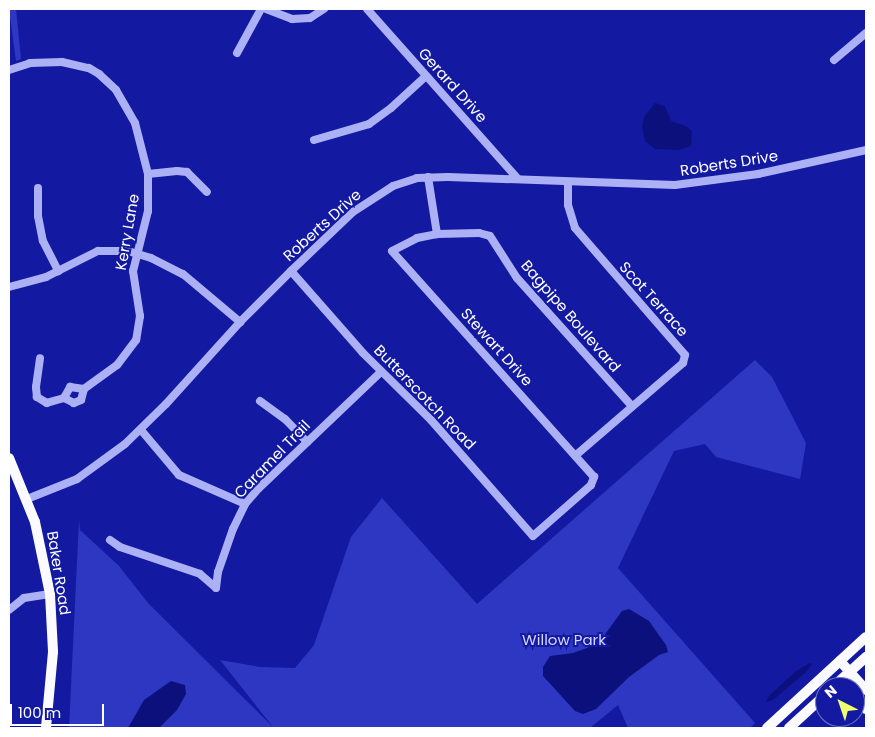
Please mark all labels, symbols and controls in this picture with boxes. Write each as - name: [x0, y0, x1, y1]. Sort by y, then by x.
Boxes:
- street label: Gerard Drive: [415, 44, 491, 126]
- street label: Roberts Drive: [679, 146, 779, 180]
- street label: Roberts Drive: [279, 185, 365, 265]
- street label: Kerry Lane: [111, 192, 143, 272]
- street label: Bagpipe Boulevard: [517, 256, 625, 376]
- street label: Scot Terrace: [616, 258, 692, 340]
- street label: Stewart Drive: [457, 304, 537, 390]
- street label: Butterscotch Road: [370, 341, 480, 453]
- street label: Caramel Trail: [230, 416, 314, 502]
- street label: Baker Road: [43, 530, 75, 616]
- park label: Willow Park: [522, 631, 606, 649]
- north arrow: [815, 677, 865, 727]
- text: N: [820, 680, 841, 702]
- scale bar: [12, 694, 106, 726]
- text: 100 m: [18, 702, 61, 723]

